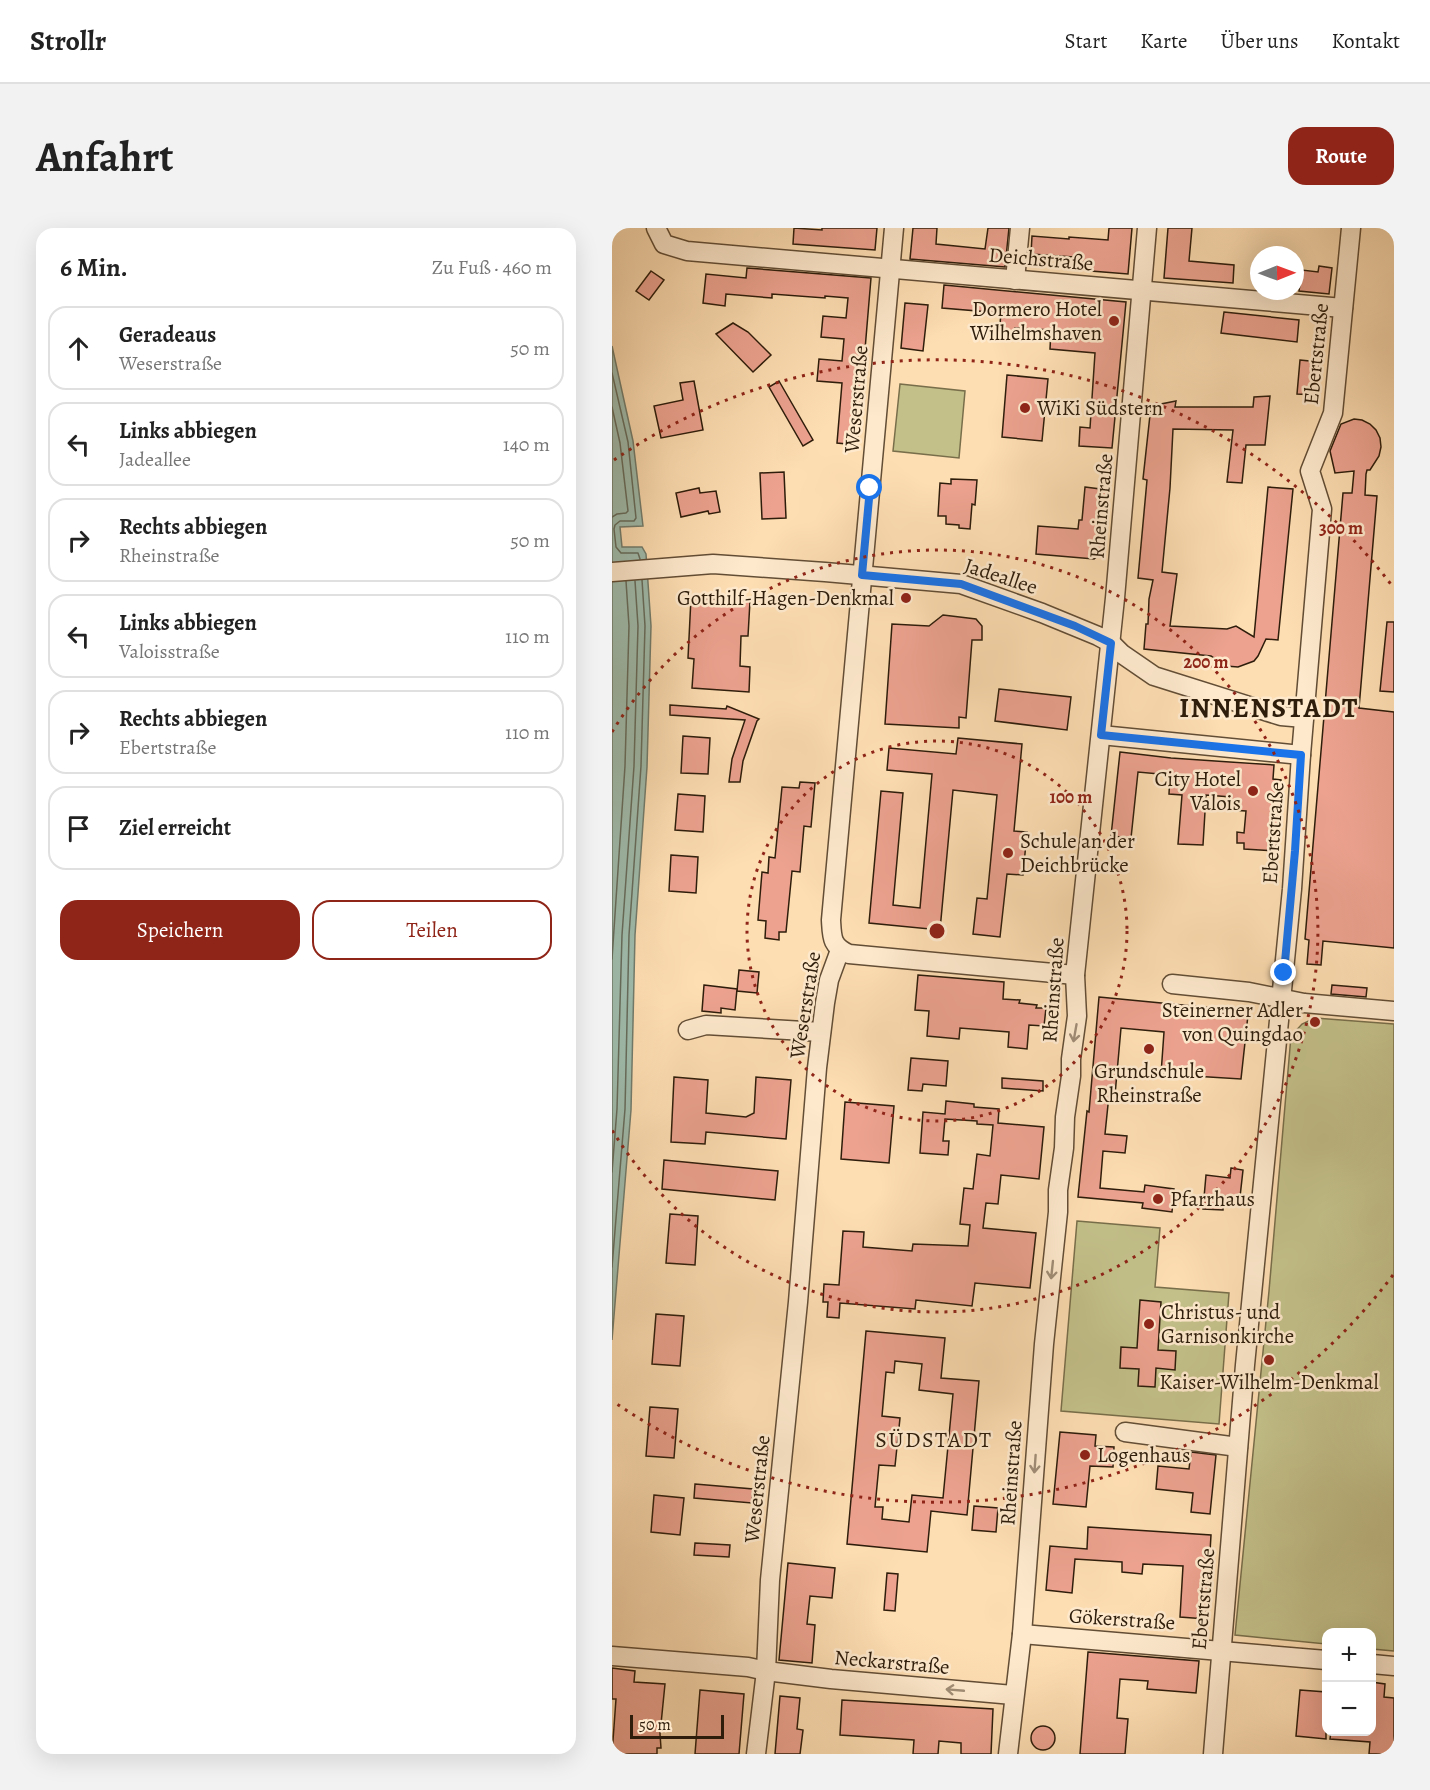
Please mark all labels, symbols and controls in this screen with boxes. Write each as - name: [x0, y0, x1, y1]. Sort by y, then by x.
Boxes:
- text: Strollr: [30, 22, 106, 60]
- text: Start: [1065, 27, 1107, 55]
- text: Karte: [1140, 27, 1188, 55]
- text: Über uns: [1221, 27, 1298, 55]
- text: Kontakt: [1331, 27, 1400, 55]
- button: Route: [1288, 127, 1394, 185]
- text: Anfahrt: [36, 128, 173, 185]
- street label: Deichstraße: [987, 240, 1095, 278]
- north arrow: [1250, 246, 1304, 300]
- text: 6 Min.: [60, 250, 128, 285]
- text: Zu Fuß · 460 m: [432, 254, 552, 281]
- place label: Dormero Hotel Wilhelmshaven: [969, 295, 1102, 347]
- street label: Ebertstraße: [1297, 302, 1335, 406]
- marker: Dormero Hotel Wilhelmshaven: [1107, 314, 1121, 328]
- text: Geradeaus: [119, 320, 216, 350]
- icon: ahead: [62, 332, 95, 365]
- text: 50 m: [510, 335, 550, 362]
- street label: Weserstraße: [837, 344, 875, 455]
- text: Weserstraße: [119, 350, 222, 377]
- place label: WiKi Südstern: [1036, 394, 1163, 422]
- marker: WiKi Südstern: [1018, 401, 1032, 415]
- text: Links abbiegen: [119, 416, 257, 446]
- icon: left: [62, 428, 95, 461]
- text: 140 m: [503, 431, 550, 458]
- text: Jadeallee: [119, 446, 191, 473]
- street label: Rheinstraße: [1082, 452, 1120, 560]
- route start: [856, 474, 882, 500]
- text: Rechts abbiegen: [119, 512, 267, 542]
- text: 300 m: [1319, 516, 1363, 540]
- icon: right: [62, 524, 95, 557]
- text: 50 m: [510, 527, 550, 554]
- text: Rheinstraße: [119, 542, 219, 569]
- street label: Jadeallee: [961, 551, 1041, 601]
- place label: Gotthilf-Hagen-Denkmal: [677, 584, 894, 612]
- marker: Gotthilf-Hagen-Denkmal: [899, 591, 913, 605]
- text: Links abbiegen: [119, 608, 257, 638]
- icon: left: [62, 620, 95, 653]
- text: 110 m: [505, 623, 550, 650]
- text: Valoisstraße: [119, 638, 220, 665]
- text: 200 m: [1183, 650, 1229, 674]
- district label: INNENSTADT: [1179, 690, 1359, 726]
- text: Rechts abbiegen: [119, 704, 267, 734]
- icon: right: [62, 716, 95, 749]
- text: 110 m: [505, 719, 550, 746]
- text: Ebertstraße: [119, 734, 216, 761]
- place label: City Hotel Valois: [1155, 765, 1241, 817]
- street label: Ebertstraße: [1255, 781, 1291, 885]
- marker: City Hotel Valois: [1246, 784, 1260, 798]
- text: 100 m: [1050, 785, 1092, 809]
- icon: arrive: [62, 812, 95, 845]
- text: Ziel erreicht: [119, 813, 231, 843]
- place label: Schule an der Deichbrücke: [1020, 827, 1135, 879]
- marker: Schule an der Deichbrücke: [1001, 846, 1015, 860]
- button: Speichern: [60, 900, 300, 960]
- button: Teilen: [312, 900, 552, 960]
- centre of rings: [927, 921, 947, 941]
- street label: Rheinstraße: [1035, 936, 1071, 1044]
- street label: Weserstraße: [783, 949, 827, 1062]
- route end: [1270, 959, 1296, 985]
- place label: Steinerner Adler von Quingdao: [1162, 996, 1303, 1048]
- marker: Steinerner Adler von Quingdao: [1308, 1015, 1322, 1029]
- one-way arrow: [1069, 1023, 1080, 1042]
- marker: Grundschule Rheinstraße: [1142, 1042, 1156, 1056]
- place label: Grundschule Rheinstraße: [1094, 1057, 1204, 1109]
- place label: Pfarrhaus: [1170, 1185, 1255, 1213]
- marker: Pfarrhaus: [1151, 1192, 1165, 1206]
- one-way arrow: [1046, 1260, 1057, 1280]
- place label: Christus- und Garnisonkirche: [1161, 1298, 1294, 1350]
- marker: Christus- und Garnisonkirche: [1142, 1317, 1156, 1331]
- marker: Kaiser-Wilhelm-Denkmal: [1262, 1353, 1276, 1367]
- place label: Kaiser-Wilhelm-Denkmal: [1159, 1368, 1379, 1396]
- street label: Rheinstraße: [993, 1419, 1029, 1527]
- district label: SÜDSTADT: [875, 1425, 993, 1455]
- street label: Weserstraße: [737, 1434, 777, 1545]
- place label: Logenhaus: [1097, 1441, 1190, 1469]
- marker: Logenhaus: [1078, 1448, 1092, 1462]
- one-way arrow: [1029, 1454, 1040, 1474]
- street label: Ebertstraße: [1185, 1547, 1221, 1651]
- street label: Gökerstraße: [1068, 1601, 1176, 1637]
- map controls: [1322, 1628, 1376, 1736]
- button: +: [1322, 1628, 1376, 1682]
- street label: Neckarstraße: [833, 1643, 951, 1681]
- button: −: [1322, 1682, 1376, 1736]
- one-way arrow: [946, 1684, 966, 1695]
- scale bar: [630, 1712, 724, 1740]
- text: 50 m: [639, 1714, 671, 1736]

